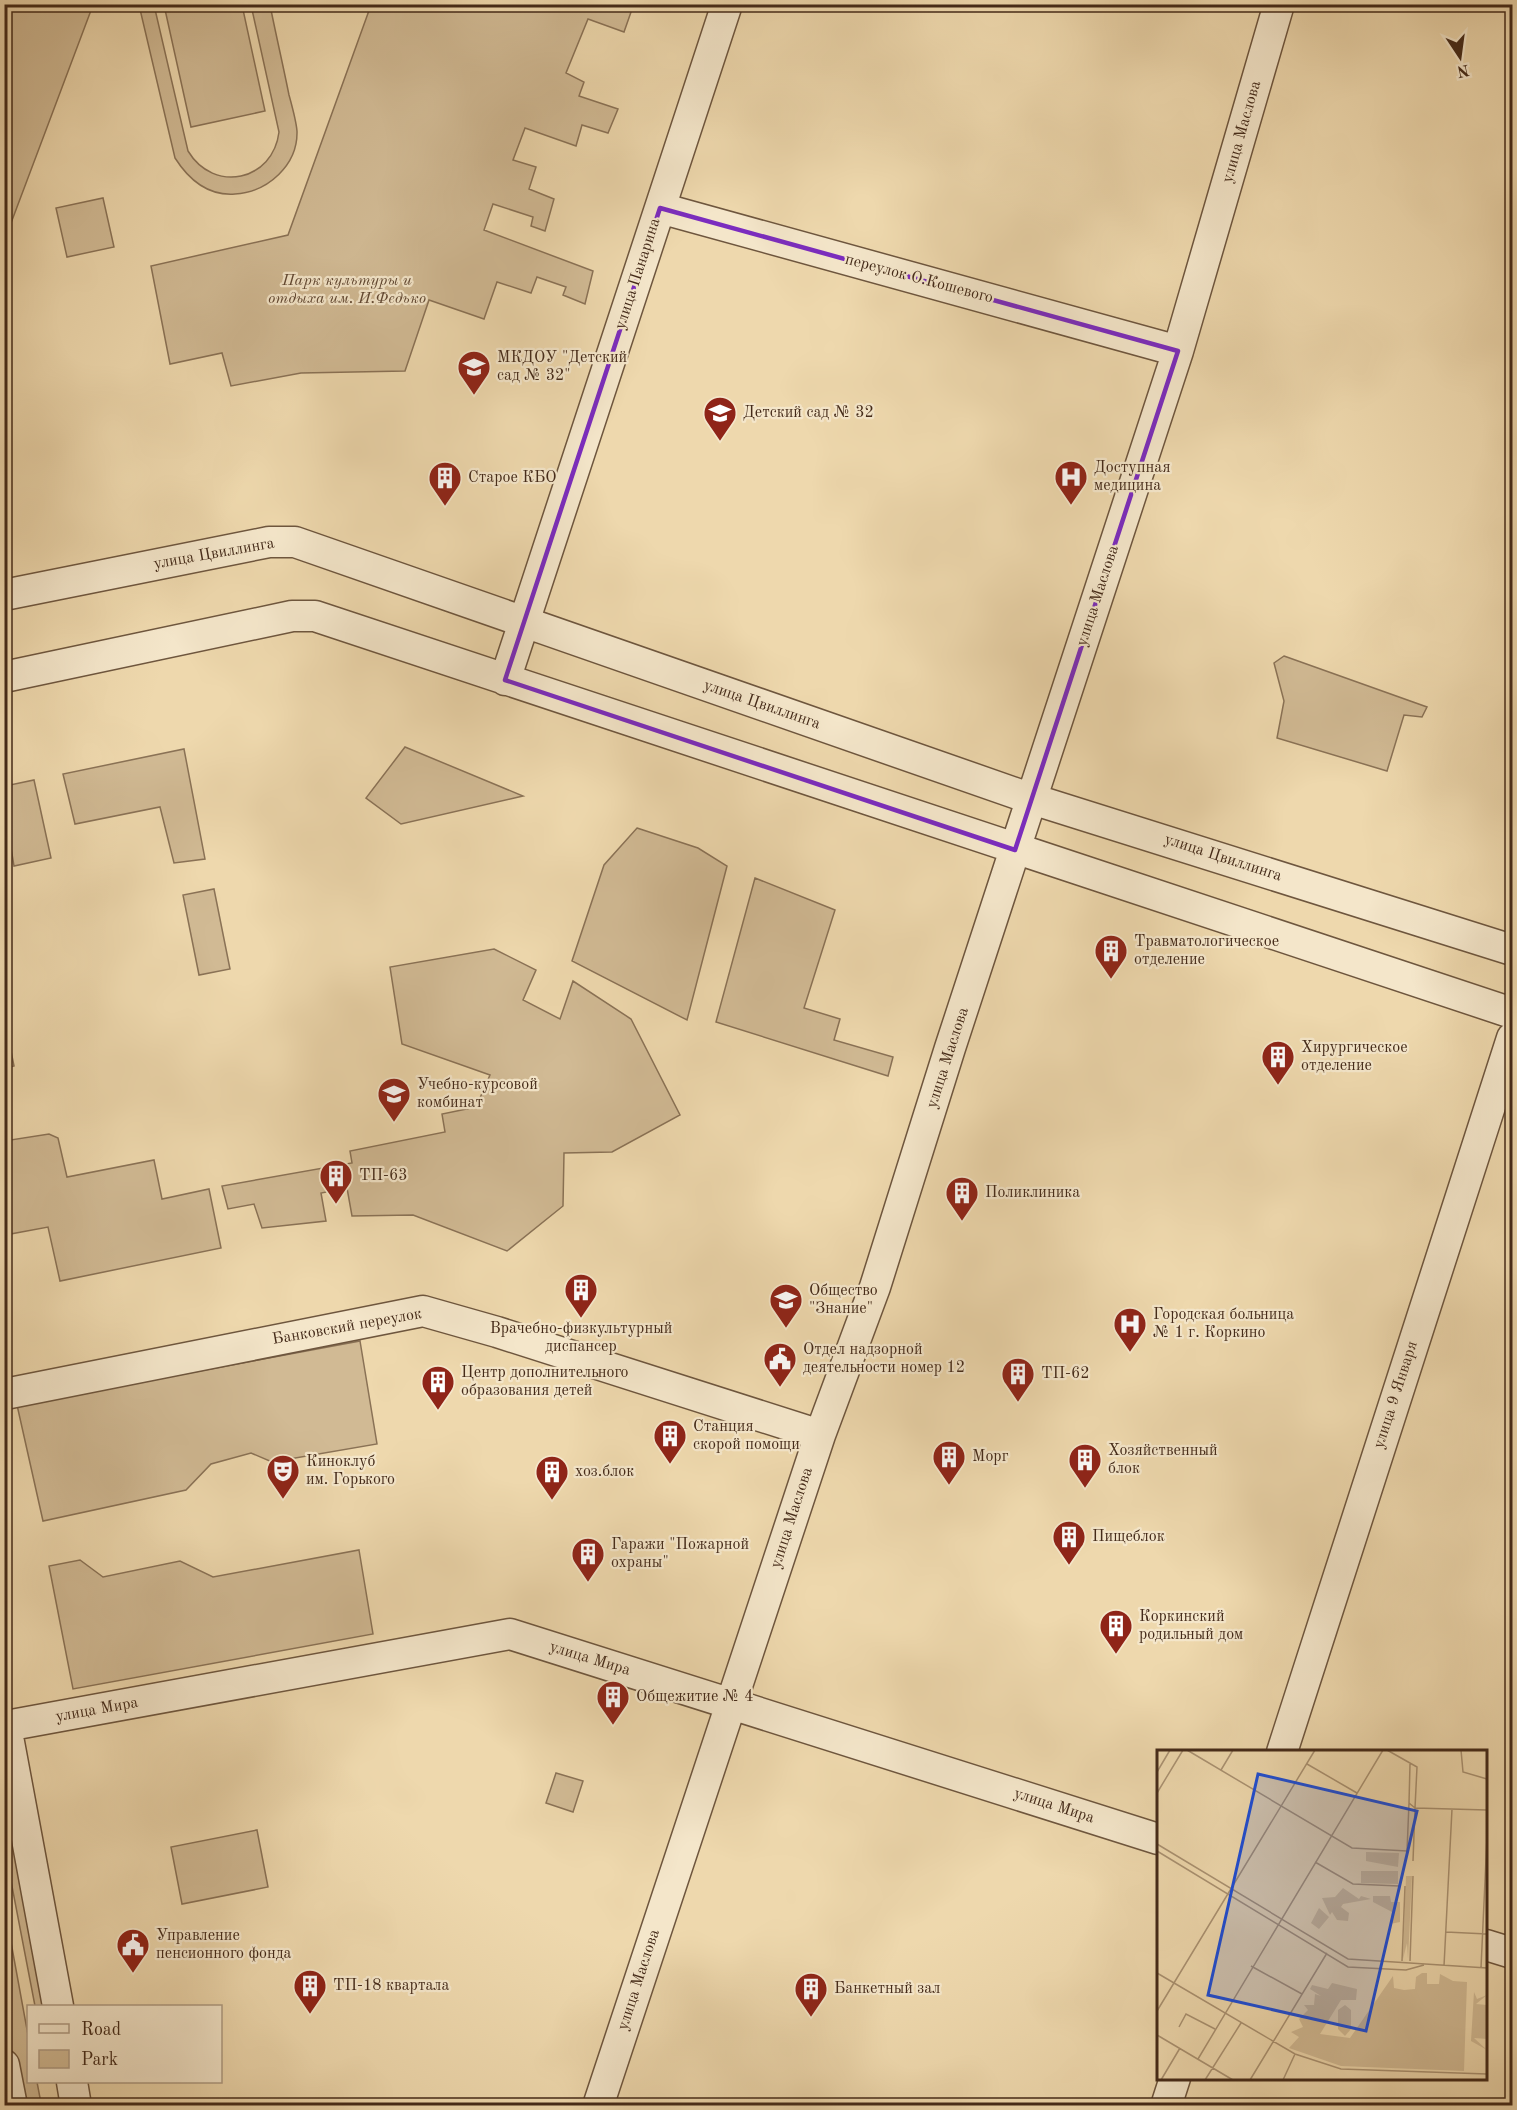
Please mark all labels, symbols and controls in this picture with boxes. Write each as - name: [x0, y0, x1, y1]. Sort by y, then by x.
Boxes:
- north arrow: [1430, 27, 1490, 87]
- text: N: [1454, 60, 1471, 79]
- street label: улица Маслова: [1220, 79, 1264, 185]
- street label: улица Панарина: [612, 216, 664, 332]
- street label: переулок О.Кошевого: [843, 252, 995, 306]
- park label: Парк культуры и отдыха им. И.Федько: [268, 273, 426, 307]
- school or university icon: МКДОУ "Детский сад № 32": [456, 349, 492, 396]
- place label: МКДОУ "Детский сад № 32": [497, 350, 627, 384]
- school or university icon: Детский сад № 32: [702, 395, 738, 442]
- place label: Детский сад № 32: [743, 405, 874, 421]
- hospital icon: Доступная медицина: [1053, 459, 1089, 506]
- building icon: Старое КБО: [427, 460, 463, 507]
- place label: Доступная медицина: [1094, 460, 1171, 494]
- place label: Старое КБО: [468, 470, 556, 486]
- street label: улица Цвиллинга: [152, 535, 276, 573]
- street label: улица Маслова: [1074, 543, 1122, 649]
- street label: улица Цвиллинга: [702, 678, 823, 733]
- street label: улица Цвиллинга: [1162, 831, 1284, 885]
- building icon: Травматологическое отделение: [1093, 933, 1129, 980]
- place label: Травматологическое отделение: [1134, 934, 1279, 968]
- street label: улица Маслова: [924, 1005, 972, 1111]
- building icon: Хирургическое отделение: [1260, 1039, 1296, 1086]
- place label: Хирургическое отделение: [1301, 1040, 1408, 1074]
- school or university icon: Учебно-курсовой комбинат: [376, 1076, 412, 1123]
- place label: Учебно-курсовой комбинат: [417, 1077, 538, 1111]
- building icon: ТП-63: [318, 1158, 354, 1205]
- place label: ТП-63: [359, 1168, 408, 1184]
- building icon: Поликлиника: [944, 1175, 980, 1222]
- place label: Поликлиника: [985, 1185, 1080, 1201]
- building icon: Врачебно-физкультурный диспансер: [563, 1272, 599, 1319]
- school or university icon: Общество "Знание": [768, 1282, 804, 1329]
- place label: Общество "Знание": [809, 1283, 878, 1317]
- street label: Банковский переулок: [271, 1306, 423, 1348]
- hospital icon: Городская больница № 1 г. Коркино: [1112, 1306, 1148, 1353]
- place label: Городская больница № 1 г. Коркино: [1153, 1307, 1294, 1341]
- place label: Врачебно-физкультурный диспансер: [490, 1321, 672, 1355]
- street label: улица 9 Января: [1371, 1339, 1421, 1451]
- public building icon: Отдел надзорной деятельности номер 12: [762, 1341, 798, 1388]
- place label: Отдел надзорной деятельности номер 12: [803, 1342, 965, 1376]
- building icon: ТП-62: [1000, 1356, 1036, 1403]
- building icon: Центр дополнительного образования детей: [420, 1364, 456, 1411]
- place label: Центр дополнительного образования детей: [461, 1365, 629, 1399]
- place label: ТП-62: [1041, 1366, 1090, 1382]
- building icon: Станция скорой помощи: [652, 1418, 688, 1465]
- place label: Станция скорой помощи: [693, 1419, 800, 1453]
- building icon: Морг: [931, 1439, 967, 1486]
- building icon: Хозяйственный блок: [1067, 1442, 1103, 1489]
- place label: Хозяйственный блок: [1108, 1443, 1218, 1477]
- place label: Морг: [972, 1449, 1009, 1465]
- theatre icon: Киноклуб им. Горького: [265, 1453, 301, 1500]
- place label: Киноклуб им. Горького: [306, 1454, 395, 1488]
- building icon: хоз.блок: [534, 1454, 570, 1501]
- place label: хоз.блок: [575, 1464, 634, 1480]
- street label: улица Маслова: [768, 1465, 816, 1571]
- building icon: Пищеблок: [1051, 1519, 1087, 1566]
- place label: Пищеблок: [1092, 1529, 1165, 1545]
- building icon: Гаражи "Пожарной охраны": [570, 1536, 606, 1583]
- place label: Гаражи "Пожарной охраны": [611, 1537, 749, 1571]
- building icon: Коркинский родильный дом: [1098, 1608, 1134, 1655]
- place label: Коркинский родильный дом: [1139, 1609, 1243, 1643]
- street label: улица Мира: [548, 1639, 632, 1679]
- building icon: Общежитие № 4: [595, 1679, 631, 1726]
- place label: Общежитие № 4: [636, 1689, 754, 1705]
- street label: улица Мира: [54, 1695, 140, 1725]
- inset map: [1157, 1750, 1487, 2080]
- street label: улица Мира: [1012, 1785, 1096, 1827]
- public building icon: Управление пенсионного фонда: [115, 1927, 151, 1974]
- street label: улица Маслова: [615, 1927, 663, 2033]
- place label: Управление пенсионного фонда: [156, 1928, 292, 1962]
- building icon: ТП-18 квартала: [292, 1968, 328, 2015]
- building icon: Банкетный зал: [793, 1971, 829, 2018]
- place label: ТП-18 квартала: [333, 1978, 449, 1994]
- place label: Банкетный зал: [834, 1981, 940, 1997]
- legend: [27, 2005, 222, 2083]
- text: Road: [81, 2021, 121, 2039]
- text: Park: [81, 2051, 118, 2069]

